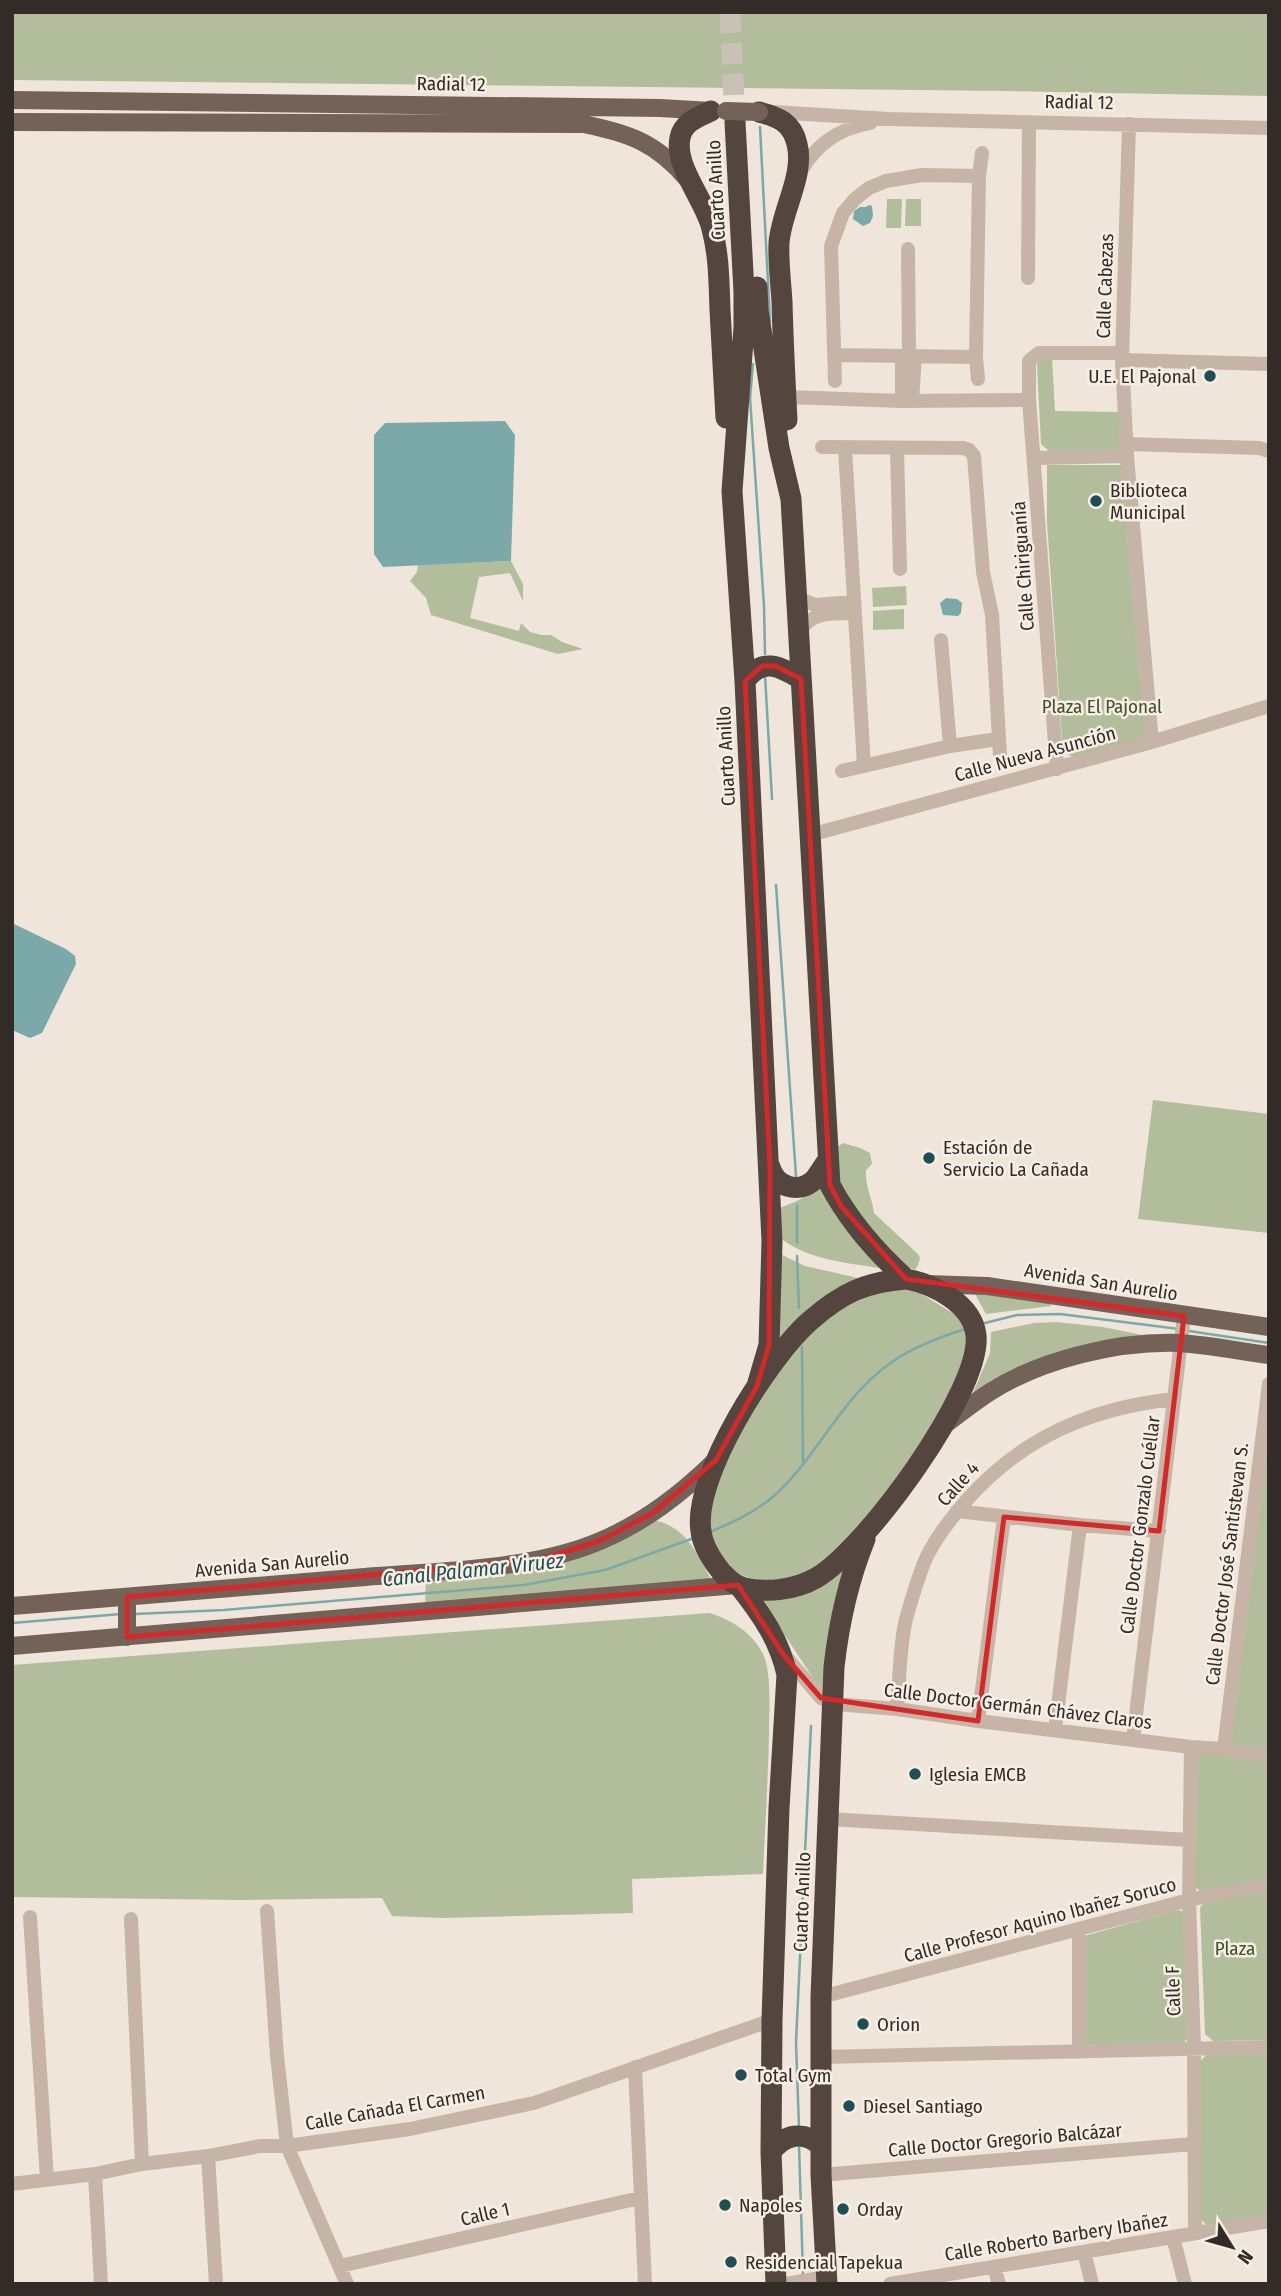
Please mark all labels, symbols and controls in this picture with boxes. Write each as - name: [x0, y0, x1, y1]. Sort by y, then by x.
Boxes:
- street label: Radial 12: [416, 72, 486, 96]
- street label: Radial 12: [1044, 90, 1114, 114]
- street label: Cuarto Anillo: [702, 139, 730, 241]
- street label: Calle Cabezas: [1092, 233, 1118, 339]
- place label: U.E. El Pajonal: [1088, 365, 1196, 388]
- marker: U.E. El Pajonal: [1202, 368, 1218, 384]
- place label: Biblioteca Municipal: [1110, 479, 1188, 524]
- marker: Biblioteca Municipal: [1088, 493, 1104, 509]
- street label: Calle Chiriguanía: [1007, 500, 1039, 632]
- park label: Plaza El Pajonal: [1042, 695, 1162, 718]
- street label: Cuarto Anillo: [712, 705, 740, 807]
- street label: Calle Nueva Asunción: [952, 721, 1118, 787]
- place label: Estación de Servicio La Cañada: [943, 1136, 1089, 1181]
- marker: Estación de Servicio La Cañada: [921, 1150, 937, 1166]
- street label: Avenida San Aurelio: [1023, 1259, 1179, 1305]
- street label: Calle Doctor Gonzalo Cuéllar: [1115, 1414, 1165, 1635]
- street label: Calle Doctor José Santistevan S.: [1201, 1441, 1253, 1687]
- street label: Calle 4: [932, 1457, 984, 1511]
- street label: Avenida San Aurelio: [194, 1546, 350, 1582]
- water label: Canal Palamar Viruez: [381, 1547, 566, 1592]
- street label: Calle Doctor Germán Chávez Claros: [883, 1678, 1153, 1734]
- place label: Iglesia EMCB: [929, 1763, 1026, 1786]
- marker: Iglesia EMCB: [907, 1766, 923, 1782]
- street label: Cuarto Anillo: [789, 1851, 815, 1953]
- street label: Calle Profesor Aquino Ibañez Soruco: [901, 1873, 1179, 1967]
- park label: Plaza: [1215, 1937, 1255, 1960]
- street label: Calle F: [1161, 1965, 1185, 2017]
- place label: Orion: [877, 2013, 920, 2036]
- marker: Orion: [855, 2016, 871, 2032]
- place label: Total Gym: [755, 2064, 831, 2087]
- marker: Total Gym: [733, 2067, 749, 2083]
- street label: Calle Cañada El Carmen: [303, 2081, 487, 2135]
- place label: Diesel Santiago: [863, 2095, 983, 2118]
- marker: Diesel Santiago: [841, 2098, 857, 2114]
- street label: Calle Doctor Gregorio Balcázar: [887, 2118, 1123, 2162]
- place label: Napoles: [739, 2194, 802, 2217]
- street label: Calle 1: [458, 2197, 512, 2231]
- marker: Napoles: [717, 2197, 733, 2213]
- place label: Orday: [857, 2198, 903, 2221]
- marker: Orday: [835, 2201, 851, 2217]
- street label: Calle Roberto Barbery Ibañez: [943, 2208, 1170, 2266]
- north arrow: [1197, 2212, 1267, 2282]
- text: N: [1233, 2245, 1258, 2268]
- place label: Residencial Tapekua: [745, 2251, 903, 2274]
- marker: Residencial Tapekua: [723, 2254, 739, 2270]

